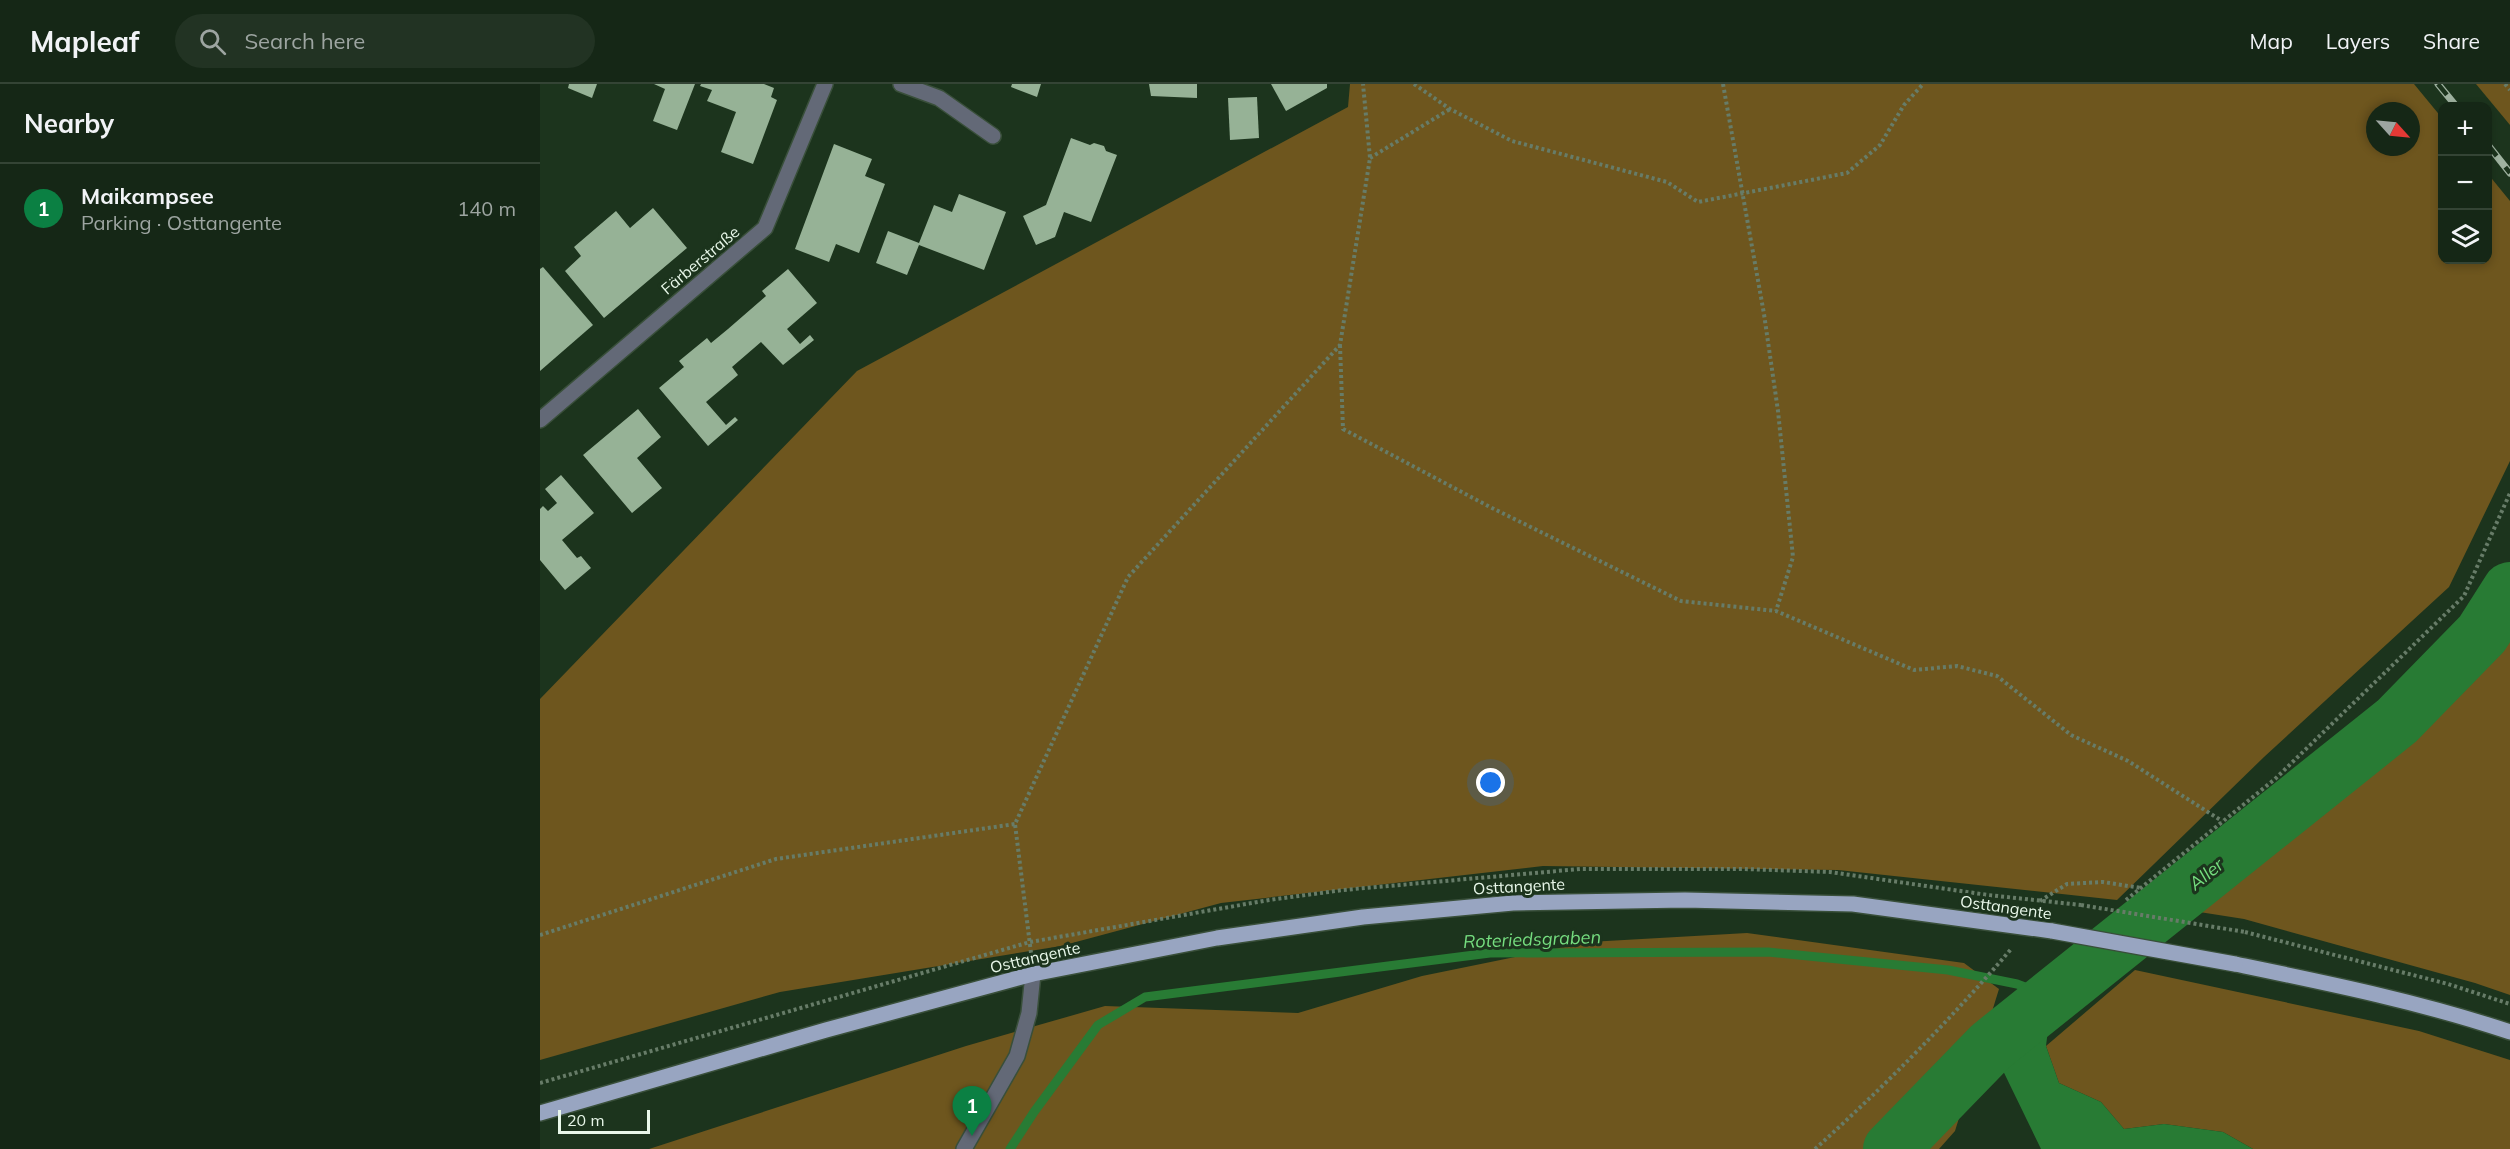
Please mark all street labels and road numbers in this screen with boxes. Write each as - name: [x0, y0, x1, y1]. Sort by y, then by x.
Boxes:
- street label: Färberstraße: [657, 221, 743, 299]
- street label: Osttangente: [1472, 874, 1566, 898]
- street label: Osttangente: [1959, 891, 2053, 923]
- street label: Osttangente: [988, 937, 1082, 977]

